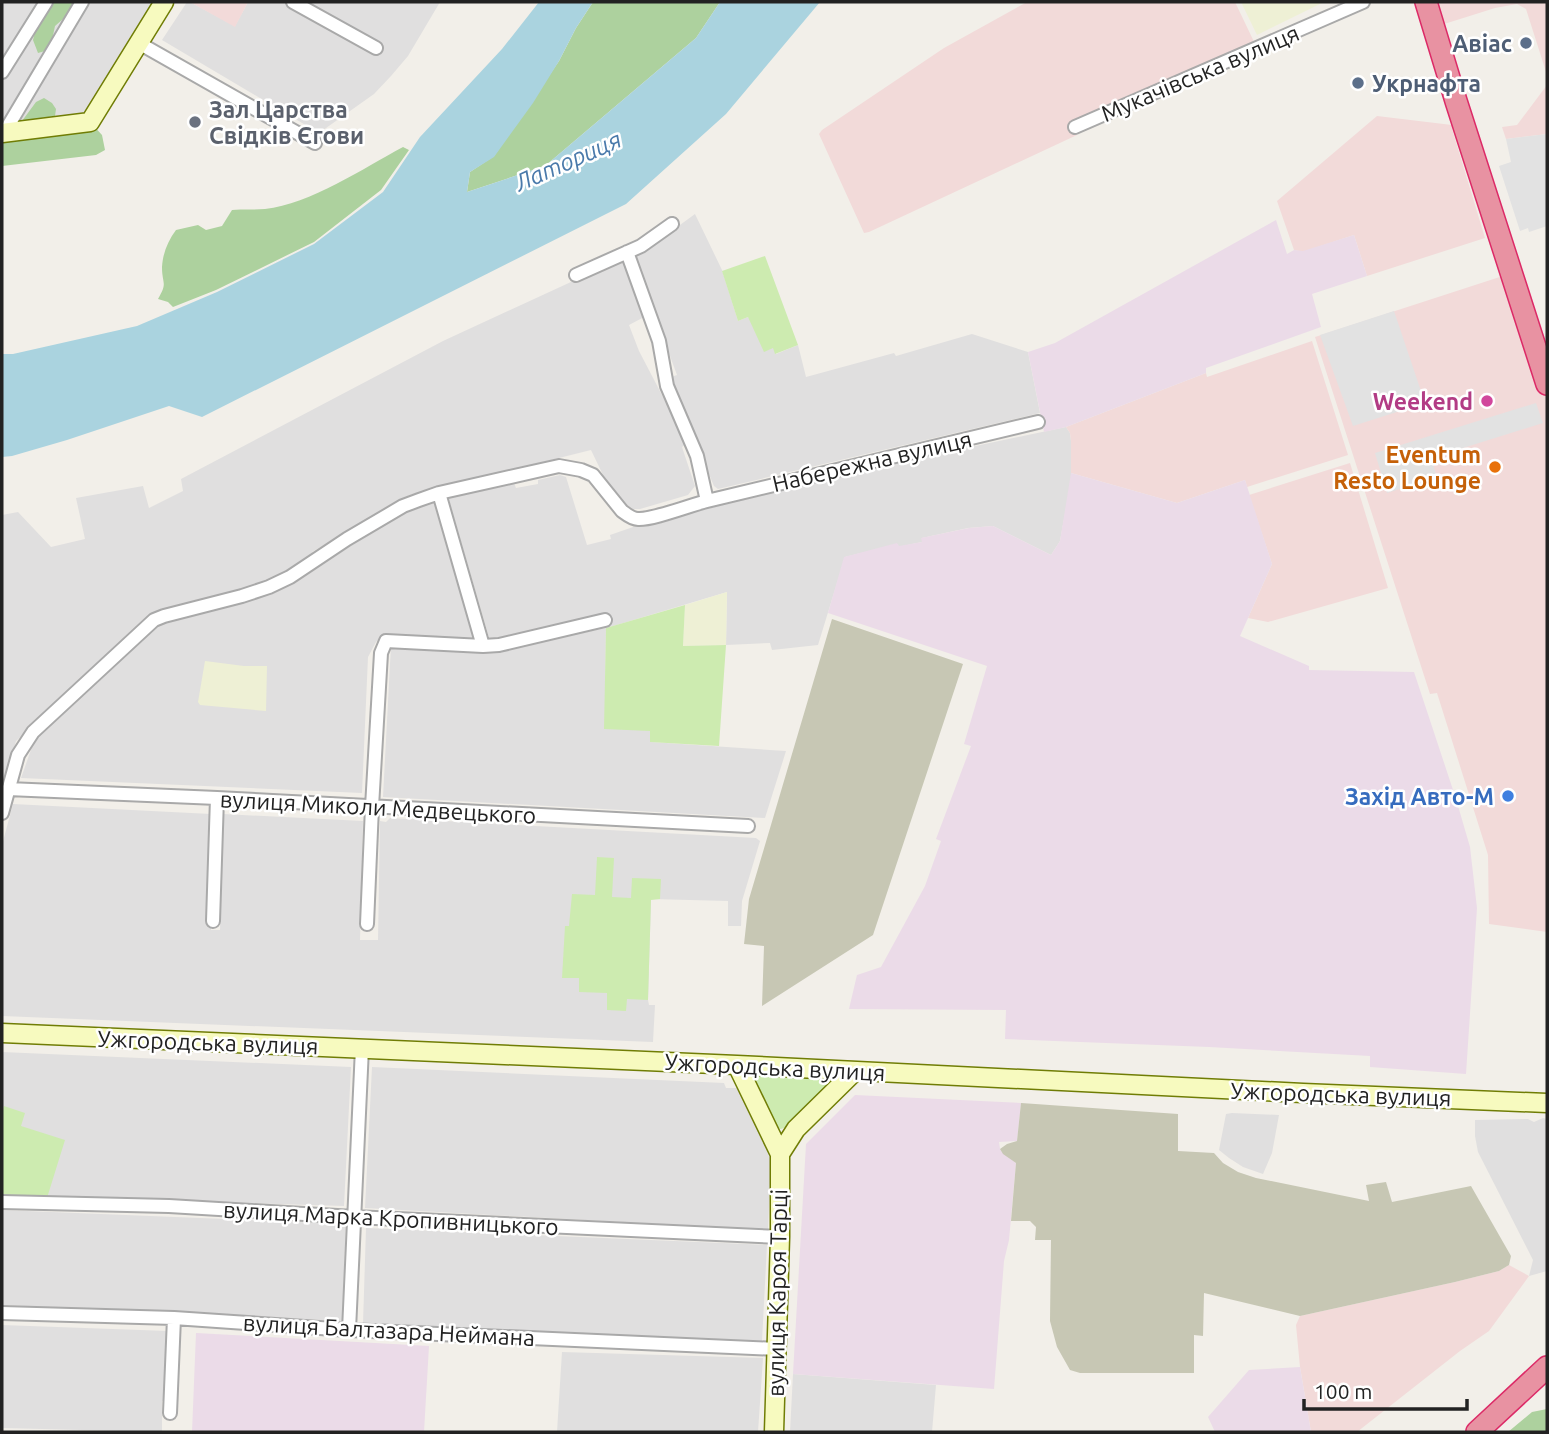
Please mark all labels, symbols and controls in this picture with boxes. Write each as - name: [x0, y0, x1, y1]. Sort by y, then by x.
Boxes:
- street label: Мукачівська вулиця: [1097, 20, 1303, 126]
- place label: Авіас: [1452, 31, 1512, 56]
- marker: Авіас: [1518, 35, 1534, 51]
- place label: Укрнафта: [1372, 71, 1481, 96]
- marker: Укрнафта: [1350, 75, 1366, 91]
- place label: Зал Царства Свідків Єгови: [209, 97, 364, 148]
- marker: Зал Царства Свідків Єгови: [187, 114, 203, 130]
- water label: Латориця: [510, 126, 625, 197]
- place label: Weekend: [1373, 389, 1473, 414]
- marker: Weekend: [1479, 393, 1495, 409]
- street label: Набережна вулиця: [770, 426, 974, 496]
- place label: Eventum Resto Lounge: [1333, 442, 1481, 493]
- marker: Eventum Resto Lounge: [1487, 459, 1503, 475]
- place label: Захід Авто-М: [1345, 784, 1494, 809]
- street label: вулиця Миколи Медвецького: [219, 786, 537, 828]
- marker: Захід Авто-М: [1500, 788, 1516, 804]
- street label: Ужгородська вулиця: [97, 1026, 319, 1058]
- street label: Ужгородська вулиця: [664, 1049, 886, 1085]
- street label: Ужгородська вулиця: [1230, 1078, 1452, 1110]
- street label: вулиця Кароя Тарці: [763, 1189, 791, 1397]
- street label: вулиця Марка Кропивницького: [223, 1197, 559, 1239]
- street label: вулиця Балтазара Неймана: [242, 1310, 536, 1350]
- scale bar: [1304, 1368, 1467, 1412]
- text: 100 m: [1314, 1379, 1372, 1403]

